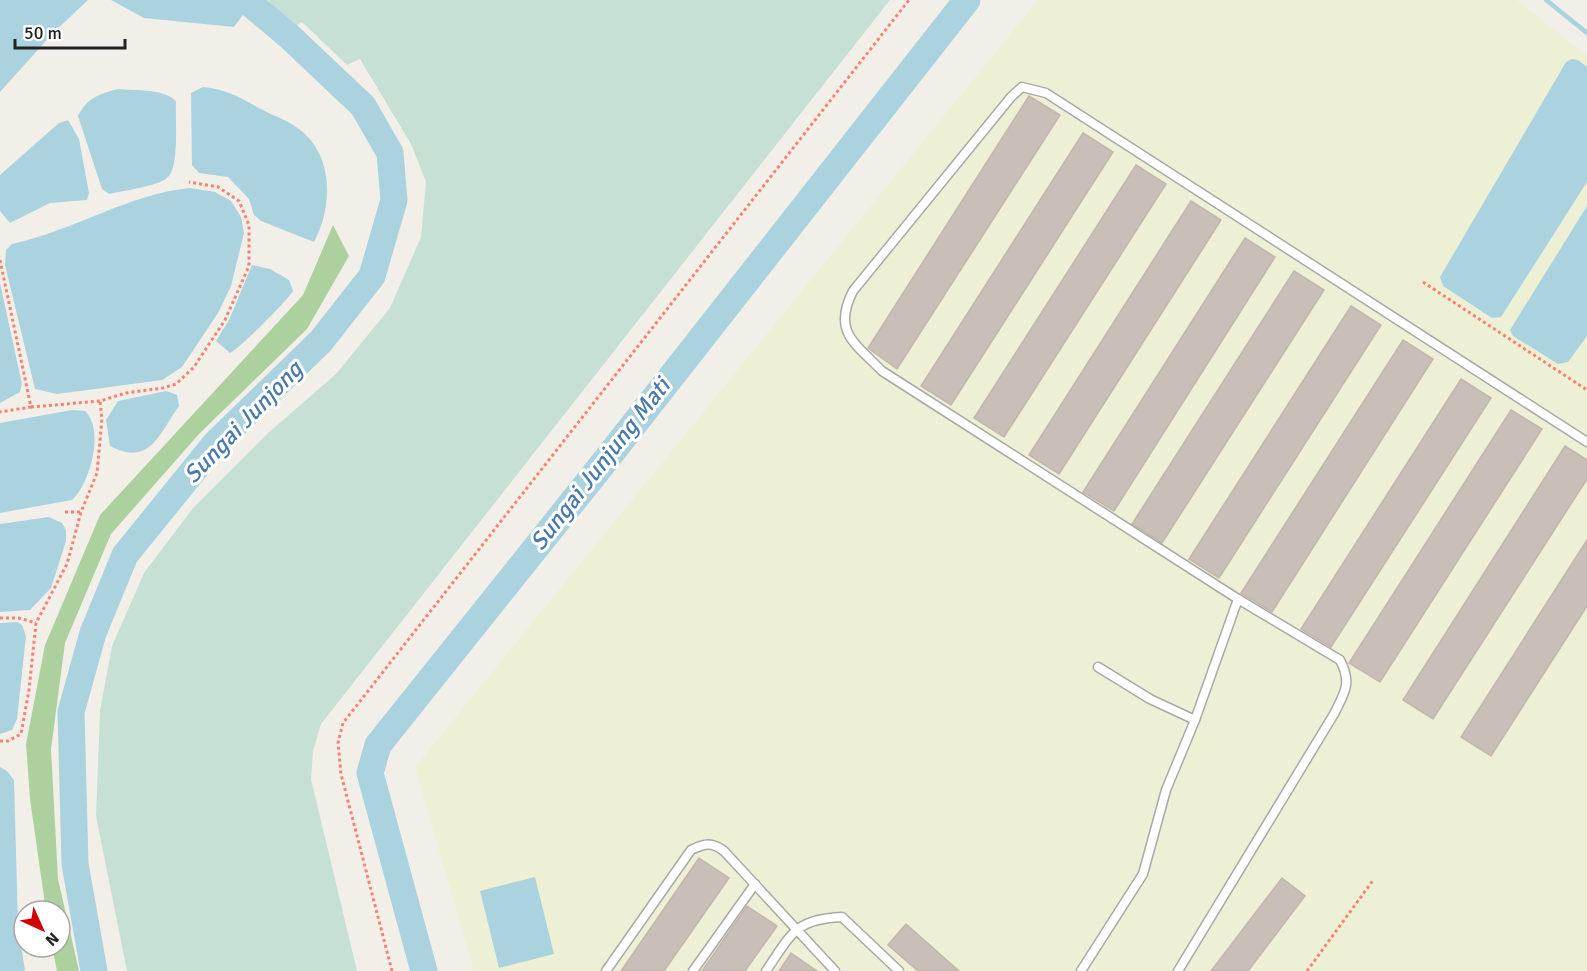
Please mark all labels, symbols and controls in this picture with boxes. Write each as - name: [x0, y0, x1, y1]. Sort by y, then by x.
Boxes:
- scale bar: [15, 12, 124, 50]
- text: 50 m: [24, 22, 62, 44]
- water label: Sungai Junjong: [177, 353, 310, 489]
- water label: Sungai Junjung Mati: [523, 370, 678, 556]
- north arrow: [12, 899, 72, 959]
- text: N: [41, 928, 63, 950]

